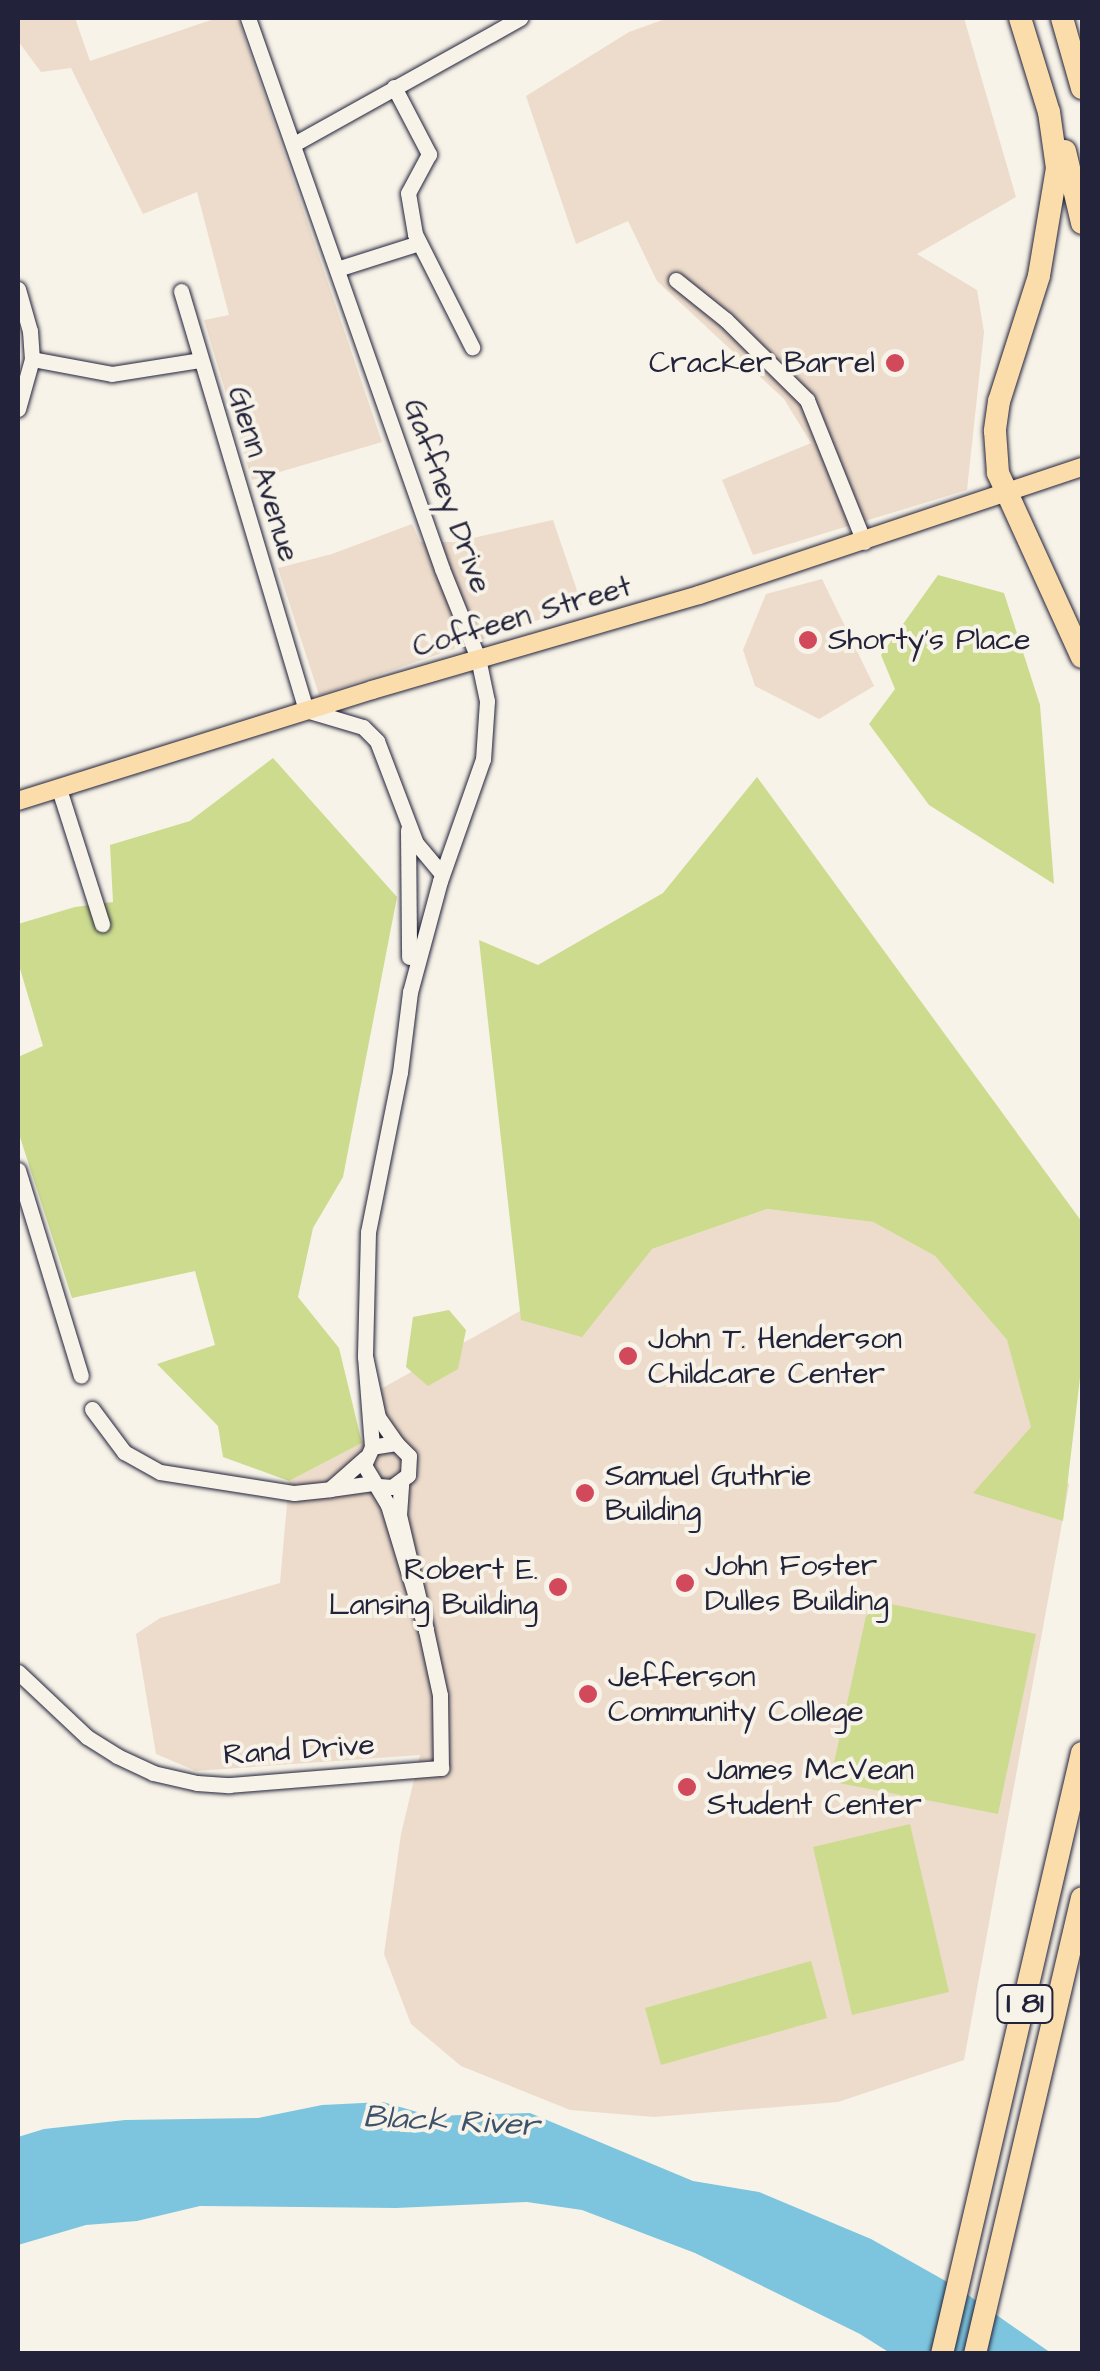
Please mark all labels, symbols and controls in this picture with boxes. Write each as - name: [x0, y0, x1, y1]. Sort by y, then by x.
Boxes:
- place label: Cracker Barrel: [649, 345, 875, 381]
- marker: Cracker Barrel: [884, 352, 906, 374]
- street label: Glenn Avenue: [219, 382, 307, 566]
- street label: Gaffney Drive: [395, 394, 499, 598]
- street label: Coffeen Street: [409, 569, 635, 665]
- place label: Shorty's Place: [828, 622, 1030, 658]
- marker: Shorty's Place: [797, 629, 819, 651]
- place label: John T. Henderson Childcare Center: [648, 1321, 902, 1392]
- marker: John T. Henderson Childcare Center: [617, 1345, 639, 1367]
- place label: Samuel Guthrie Building: [605, 1458, 811, 1528]
- marker: Samuel Guthrie Building: [574, 1482, 596, 1504]
- place label: John Foster Dulles Building: [705, 1548, 889, 1618]
- place label: Robert E. Lansing Building: [329, 1552, 538, 1622]
- marker: John Foster Dulles Building: [674, 1572, 696, 1594]
- marker: Robert E. Lansing Building: [547, 1576, 569, 1598]
- place label: Jefferson Community College: [608, 1659, 864, 1730]
- marker: Jefferson Community College: [577, 1683, 599, 1705]
- street label: Rand Drive: [222, 1727, 376, 1773]
- place label: James McVean Student Center: [707, 1752, 922, 1822]
- marker: James McVean Student Center: [676, 1776, 698, 1798]
- road number: I 81: [995, 1981, 1055, 2027]
- water label: Black River: [362, 2098, 540, 2146]

